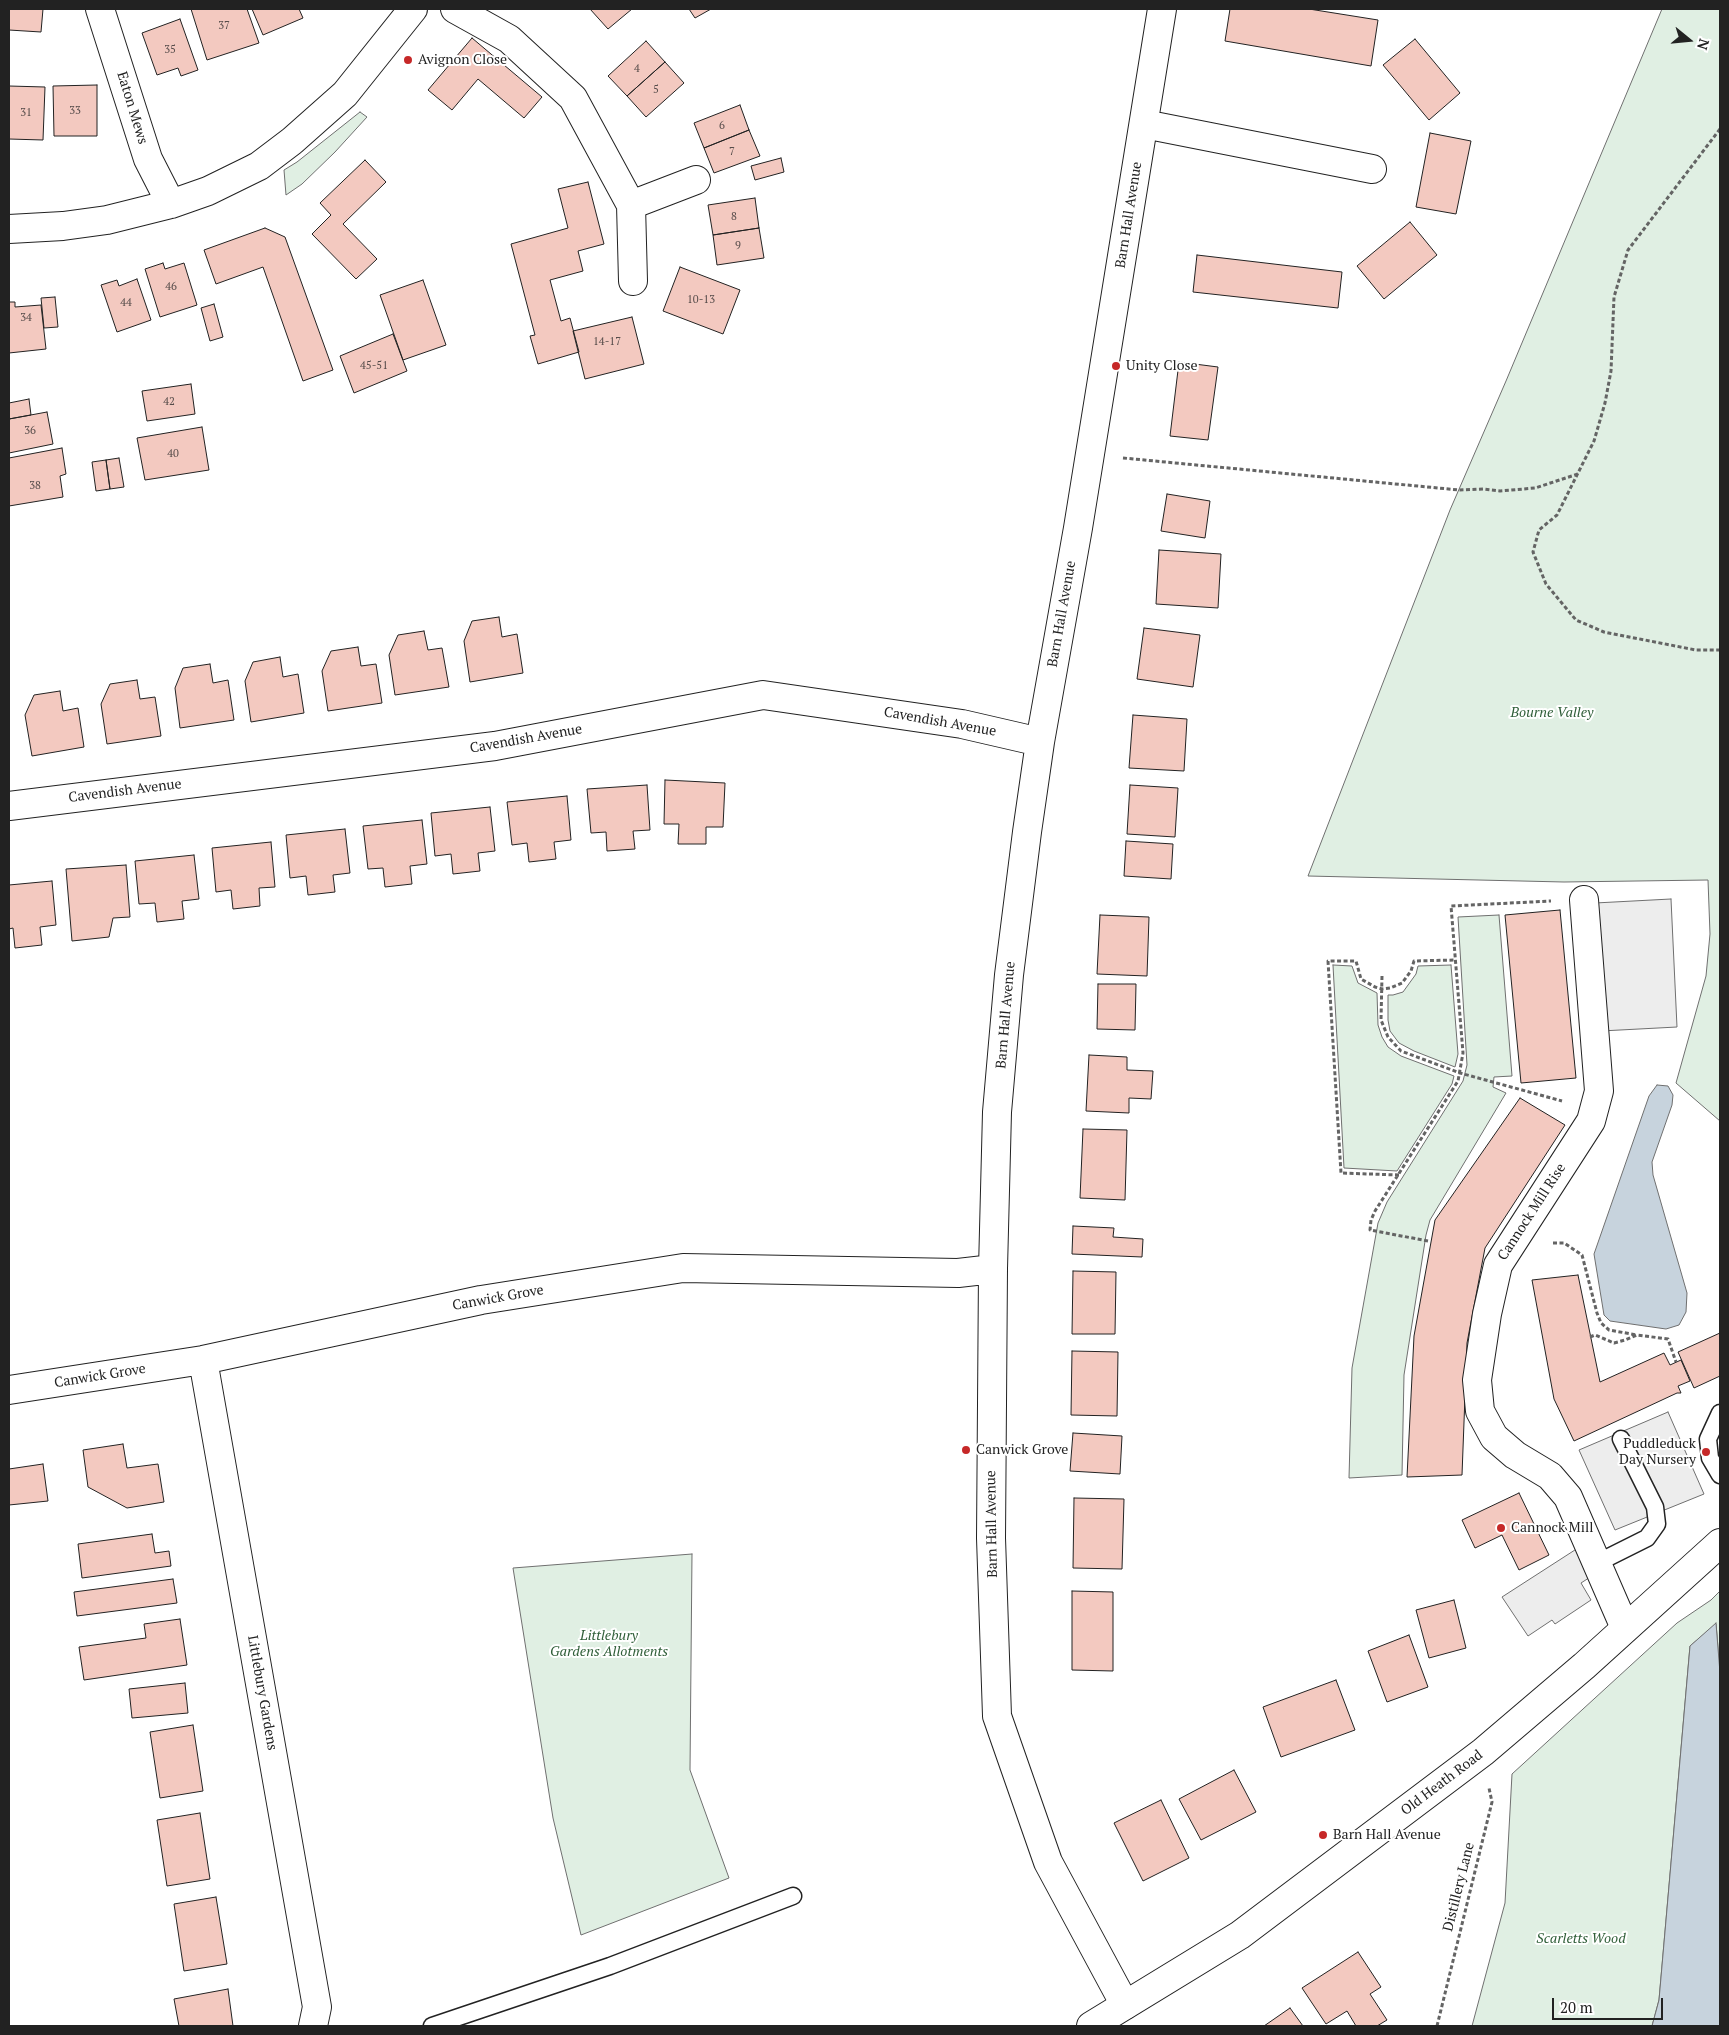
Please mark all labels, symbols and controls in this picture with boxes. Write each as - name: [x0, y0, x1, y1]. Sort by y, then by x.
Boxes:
- north arrow: [1664, 15, 1714, 65]
- house number: 37: [218, 19, 230, 33]
- text: N: [1693, 37, 1714, 52]
- house number: 35: [164, 43, 176, 57]
- place label: Avignon Close: [418, 52, 507, 68]
- marker: Avignon Close: [402, 54, 414, 66]
- house number: 4: [634, 62, 640, 76]
- street label: Eaton Mews: [113, 70, 151, 146]
- house number: 5: [653, 83, 659, 97]
- house number: 33: [69, 104, 81, 118]
- house number: 31: [20, 106, 32, 120]
- house number: 6: [719, 119, 725, 133]
- house number: 7: [729, 145, 735, 159]
- street label: Barn Hall Avenue: [1112, 160, 1146, 270]
- house number: 8: [731, 210, 737, 224]
- house number: 9: [735, 239, 741, 253]
- house number: 46: [165, 280, 177, 294]
- house number: 10-13: [687, 293, 715, 307]
- house number: 44: [120, 296, 132, 310]
- house number: 34: [20, 311, 32, 325]
- house number: 14-17: [593, 335, 621, 349]
- place label: Unity Close: [1126, 358, 1198, 374]
- house number: 45-51: [360, 359, 388, 373]
- marker: Unity Close: [1110, 360, 1122, 372]
- house number: 42: [163, 395, 175, 409]
- house number: 36: [24, 424, 36, 438]
- house number: 40: [167, 447, 179, 461]
- house number: 38: [29, 479, 41, 493]
- street label: Barn Hall Avenue: [1044, 560, 1080, 668]
- street label: Cavendish Avenue: [883, 704, 997, 740]
- park label: Bourne Valley: [1511, 705, 1593, 721]
- street label: Cavendish Avenue: [469, 721, 583, 757]
- street label: Cavendish Avenue: [68, 776, 182, 806]
- street label: Barn Hall Avenue: [993, 961, 1019, 1069]
- street label: Cannock Mill Rise: [1494, 1160, 1570, 1264]
- street label: Canwick Grove: [451, 1282, 545, 1314]
- street label: Canwick Grove: [53, 1360, 147, 1392]
- place label: Puddleduck Day Nursery: [1619, 1436, 1696, 1468]
- place label: Canwick Grove: [976, 1442, 1068, 1458]
- marker: Canwick Grove: [960, 1444, 972, 1456]
- marker: Puddleduck Day Nursery: [1700, 1446, 1712, 1458]
- street label: Barn Hall Avenue: [983, 1470, 1001, 1578]
- place label: Cannock Mill: [1511, 1520, 1593, 1536]
- marker: Cannock Mill: [1495, 1522, 1507, 1534]
- park label: Littlebury Gardens Allotments: [550, 1628, 668, 1660]
- street label: Littlebury Gardens: [244, 1634, 280, 1752]
- street label: Old Heath Road: [1398, 1747, 1486, 1819]
- place label: Barn Hall Avenue: [1333, 1827, 1441, 1843]
- marker: Barn Hall Avenue: [1317, 1829, 1329, 1841]
- street label: Distillery Lane: [1440, 1841, 1478, 1933]
- park label: Scarletts Wood: [1536, 1931, 1626, 1947]
- scale bar: [1554, 1988, 1665, 2020]
- text: 20 m: [1560, 1997, 1593, 2017]

